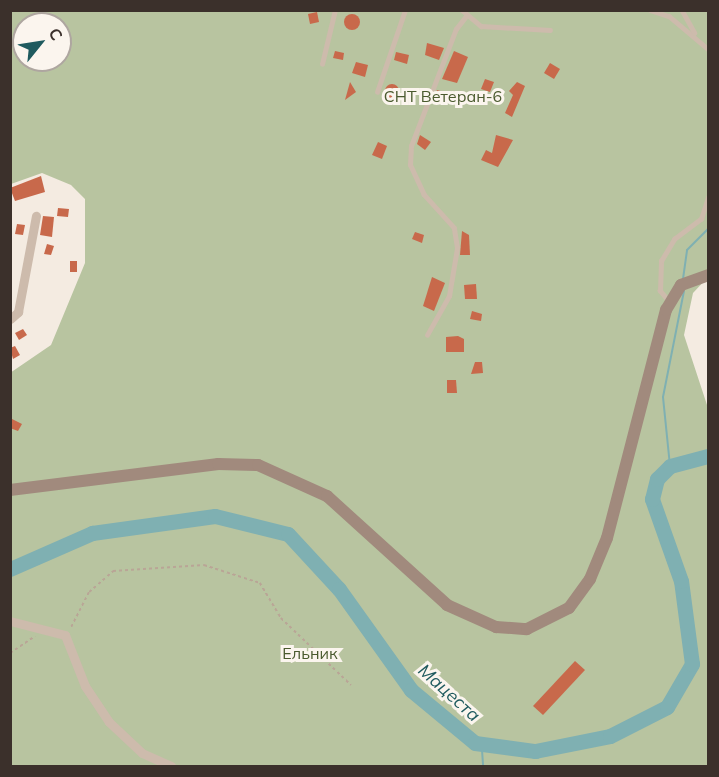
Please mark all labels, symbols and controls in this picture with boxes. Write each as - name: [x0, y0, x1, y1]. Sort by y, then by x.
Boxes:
- north arrow: [12, 12, 72, 72]
- text: С: [44, 24, 67, 44]
- park label: СНТ Ветеран-6: [384, 86, 502, 106]
- park label: Ельник: [282, 643, 338, 663]
- water label: Мацеста: [414, 660, 484, 726]

